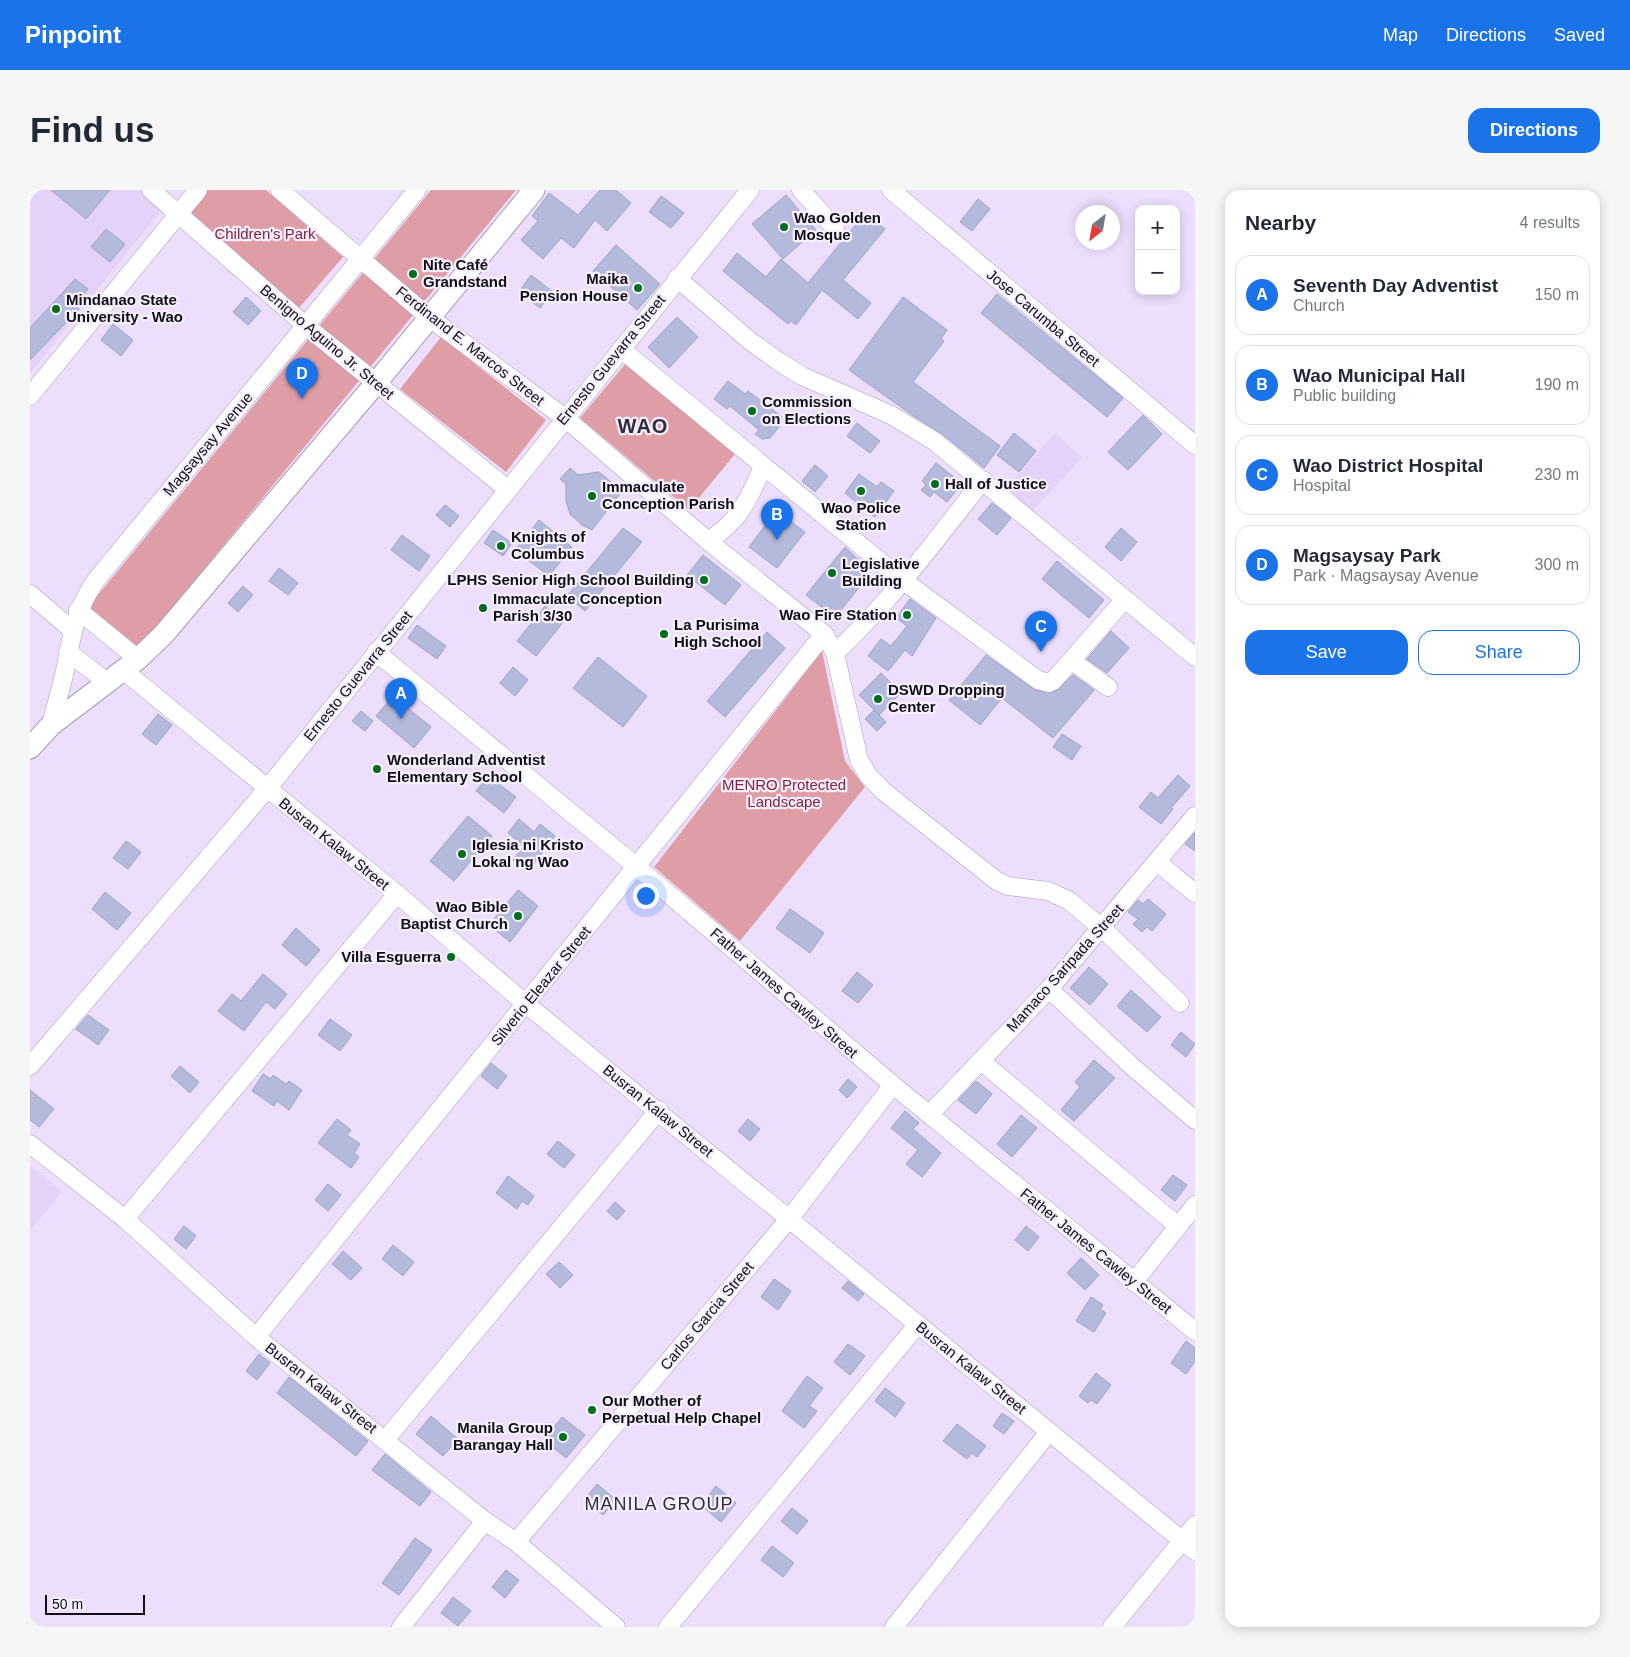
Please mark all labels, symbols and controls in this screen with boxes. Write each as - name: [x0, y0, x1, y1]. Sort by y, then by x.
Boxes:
- text: Pinpoint: [25, 21, 121, 48]
- text: Map: [1383, 25, 1418, 45]
- text: Directions: [1446, 25, 1526, 45]
- text: Saved: [1554, 25, 1605, 45]
- button: Directions: [1468, 108, 1600, 153]
- text: Find us: [30, 110, 154, 149]
- north arrow: [1075, 205, 1120, 250]
- map controls: [1135, 205, 1180, 295]
- button: +: [1135, 205, 1180, 250]
- place label: Wao Golden Mosque: [794, 209, 881, 243]
- text: Nearby: [1245, 211, 1316, 234]
- text: 4 results: [1520, 214, 1580, 231]
- marker: Wao Golden Mosque: [778, 221, 790, 233]
- park label: Children's Park: [214, 225, 316, 242]
- button: −: [1135, 250, 1180, 295]
- place label: Nite Café Grandstand: [423, 256, 507, 290]
- street label: Jose Carumba Street: [984, 266, 1104, 370]
- marker: Nite Café Grandstand: [407, 268, 419, 280]
- place label: Maika Pension House: [520, 270, 629, 304]
- text: Seventh Day Adventist: [1293, 275, 1498, 296]
- street label: Benigno Aguino Jr. Street: [257, 281, 398, 403]
- street label: Ferdinand E. Marcos Street: [393, 282, 548, 409]
- marker: Maika Pension House: [632, 282, 644, 294]
- text: A: [1256, 286, 1268, 303]
- text: 150 m: [1535, 286, 1579, 303]
- place label: Mindanao State University - Wao: [66, 291, 183, 325]
- street label: Ernesto Guevarra Street: [553, 291, 669, 428]
- text: Church: [1293, 297, 1345, 314]
- marker: Mindanao State University - Wao: [50, 303, 62, 315]
- pin: D: [286, 358, 318, 399]
- text: Wao Municipal Hall: [1293, 365, 1465, 386]
- text: B: [1256, 376, 1268, 393]
- text: 190 m: [1535, 376, 1579, 393]
- text: Public building: [1293, 387, 1396, 404]
- street label: Magsaysay Avenue: [159, 388, 256, 499]
- place label: Commission on Elections: [762, 393, 852, 427]
- marker: Commission on Elections: [746, 405, 758, 417]
- district label: WAO: [618, 415, 668, 437]
- text: Wao District Hospital: [1293, 455, 1483, 476]
- text: C: [1256, 466, 1268, 483]
- text: 230 m: [1535, 466, 1579, 483]
- place label: Hall of Justice: [945, 475, 1047, 492]
- text: Hospital: [1293, 477, 1351, 494]
- place label: Immaculate Conception Parish: [602, 478, 735, 512]
- marker: Hall of Justice: [929, 478, 941, 490]
- marker: Wao Police Station: [855, 485, 867, 497]
- marker: Immaculate Conception Parish: [586, 490, 598, 502]
- pin: B: [761, 499, 793, 540]
- place label: Wao Police Station: [821, 499, 901, 533]
- place label: Knights of Columbus: [511, 528, 586, 562]
- marker: Knights of Columbus: [495, 540, 507, 552]
- text: Magsaysay Park: [1293, 545, 1441, 566]
- place label: Legislative Building: [842, 555, 920, 589]
- text: D: [1256, 556, 1268, 573]
- text: 300 m: [1535, 556, 1579, 573]
- marker: Legislative Building: [826, 567, 838, 579]
- text: Park · Magsaysay Avenue: [1293, 567, 1479, 584]
- place label: LPHS Senior High School Building: [447, 571, 694, 588]
- marker: LPHS Senior High School Building: [698, 574, 710, 586]
- place label: Immaculate Conception Parish 3/30: [493, 590, 662, 624]
- marker: Immaculate Conception Parish 3/30: [477, 602, 489, 614]
- place label: Wao Fire Station: [779, 606, 897, 623]
- street label: Ernesto Guevarra Street: [300, 607, 416, 744]
- marker: Wao Fire Station: [901, 609, 913, 621]
- pin: C: [1025, 611, 1057, 652]
- place label: La Purisima High School: [674, 616, 762, 650]
- marker: La Purisima High School: [658, 628, 670, 640]
- button: Save: [1245, 630, 1408, 675]
- button: Share: [1418, 630, 1580, 675]
- pin: A: [385, 678, 417, 719]
- place label: DSWD Dropping Center: [888, 681, 1005, 715]
- marker: DSWD Dropping Center: [872, 693, 884, 705]
- place label: Wonderland Adventist Elementary School: [387, 751, 545, 785]
- marker: Wonderland Adventist Elementary School: [371, 763, 383, 775]
- park label: MENRO Protected Landscape: [722, 776, 846, 810]
- street label: Busran Kalaw Street: [276, 794, 393, 894]
- place label: Iglesia ni Kristo Lokal ng Wao: [472, 836, 584, 870]
- marker: Iglesia ni Kristo Lokal ng Wao: [456, 848, 468, 860]
- your location: [633, 883, 659, 909]
- place label: Wao Bible Baptist Church: [400, 898, 508, 932]
- street label: Mamaco Saripada Street: [1003, 900, 1127, 1035]
- marker: Wao Bible Baptist Church: [512, 910, 524, 922]
- street label: Silverio Eleazar Street: [487, 922, 594, 1049]
- street label: Father James Cawley Street: [707, 924, 862, 1062]
- place label: Villa Esguerra: [341, 948, 442, 965]
- marker: Villa Esguerra: [445, 951, 457, 963]
- street label: Busran Kalaw Street: [600, 1061, 717, 1161]
- street label: Father James Cawley Street: [1017, 1184, 1176, 1317]
- street label: Carlos Garcia Street: [656, 1258, 757, 1373]
- street label: Busran Kalaw Street: [913, 1318, 1030, 1418]
- street label: Busran Kalaw Street: [262, 1339, 381, 1437]
- place label: Our Mother of Perpetual Help Chapel: [602, 1392, 761, 1426]
- marker: Our Mother of Perpetual Help Chapel: [586, 1404, 598, 1416]
- place label: Manila Group Barangay Hall: [453, 1419, 553, 1453]
- marker: Manila Group Barangay Hall: [557, 1431, 569, 1443]
- district label: MANILA GROUP: [584, 1494, 734, 1514]
- scale bar: [45, 1592, 145, 1615]
- text: 50 m: [52, 1596, 83, 1612]

